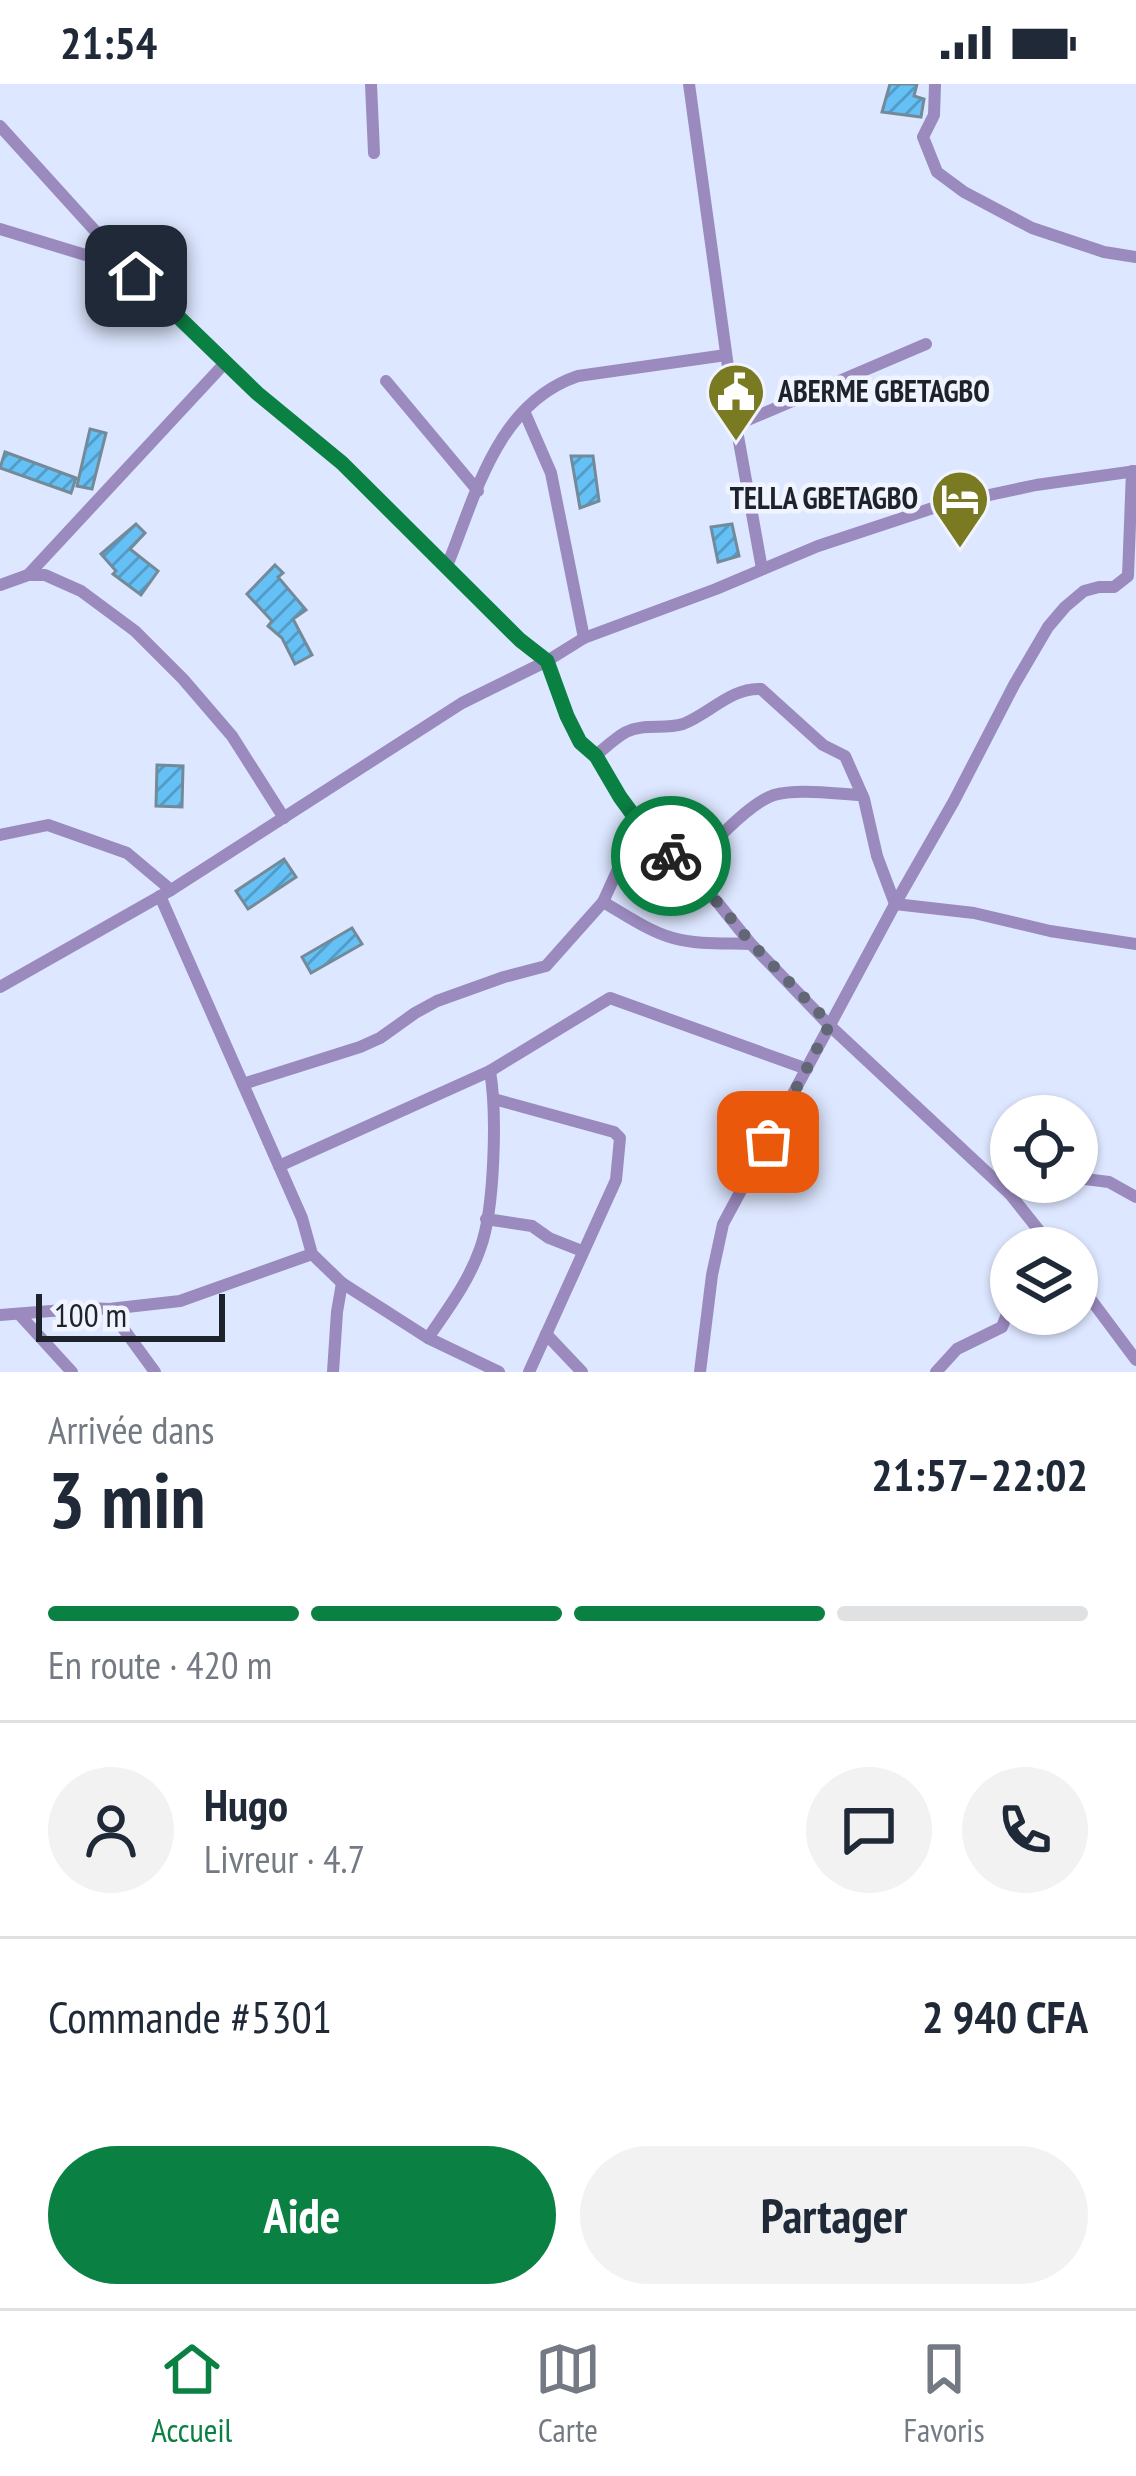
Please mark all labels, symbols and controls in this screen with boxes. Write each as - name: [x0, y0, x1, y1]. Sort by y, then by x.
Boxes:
- text: 21:54: [60, 13, 157, 71]
- pin: [85, 225, 187, 327]
- icon: home: [103, 243, 169, 309]
- public building icon: ABERME GBETAGBO: [705, 361, 767, 443]
- place label: ABERME GBETAGBO: [777, 371, 990, 410]
- hotel icon: TELLA GBETAGBO: [929, 468, 991, 550]
- place label: TELLA GBETAGBO: [730, 478, 918, 517]
- courier: [611, 796, 731, 916]
- icon: bike: [638, 823, 704, 889]
- pin: [717, 1091, 819, 1193]
- map controls: [990, 1095, 1098, 1335]
- button: locate: [990, 1095, 1098, 1203]
- icon: bag: [735, 1109, 801, 1175]
- button: layers: [990, 1227, 1098, 1335]
- scale bar: [36, 1288, 225, 1341]
- text: 100 m: [54, 1293, 127, 1336]
- text: Arrivée dans: [48, 1404, 214, 1455]
- text: 21:57–22:02: [871, 1445, 1088, 1503]
- text: 3 min: [48, 1449, 206, 1550]
- text: En route · 420 m: [48, 1639, 272, 1690]
- button: person: [48, 1767, 174, 1893]
- button: chat: [806, 1767, 932, 1893]
- button: phone: [962, 1767, 1088, 1893]
- text: Hugo: [204, 1775, 288, 1833]
- text: Livreur · 4.7: [204, 1833, 365, 1884]
- text: Commande #5301: [48, 1987, 332, 2045]
- text: 2 940 CFA: [922, 1987, 1088, 2045]
- button: Aide: [48, 2146, 556, 2284]
- button: Partager: [580, 2146, 1088, 2284]
- tab: Accueil: [151, 2336, 232, 2451]
- tab: Carte: [535, 2336, 601, 2451]
- tab: Favoris: [903, 2336, 985, 2451]

